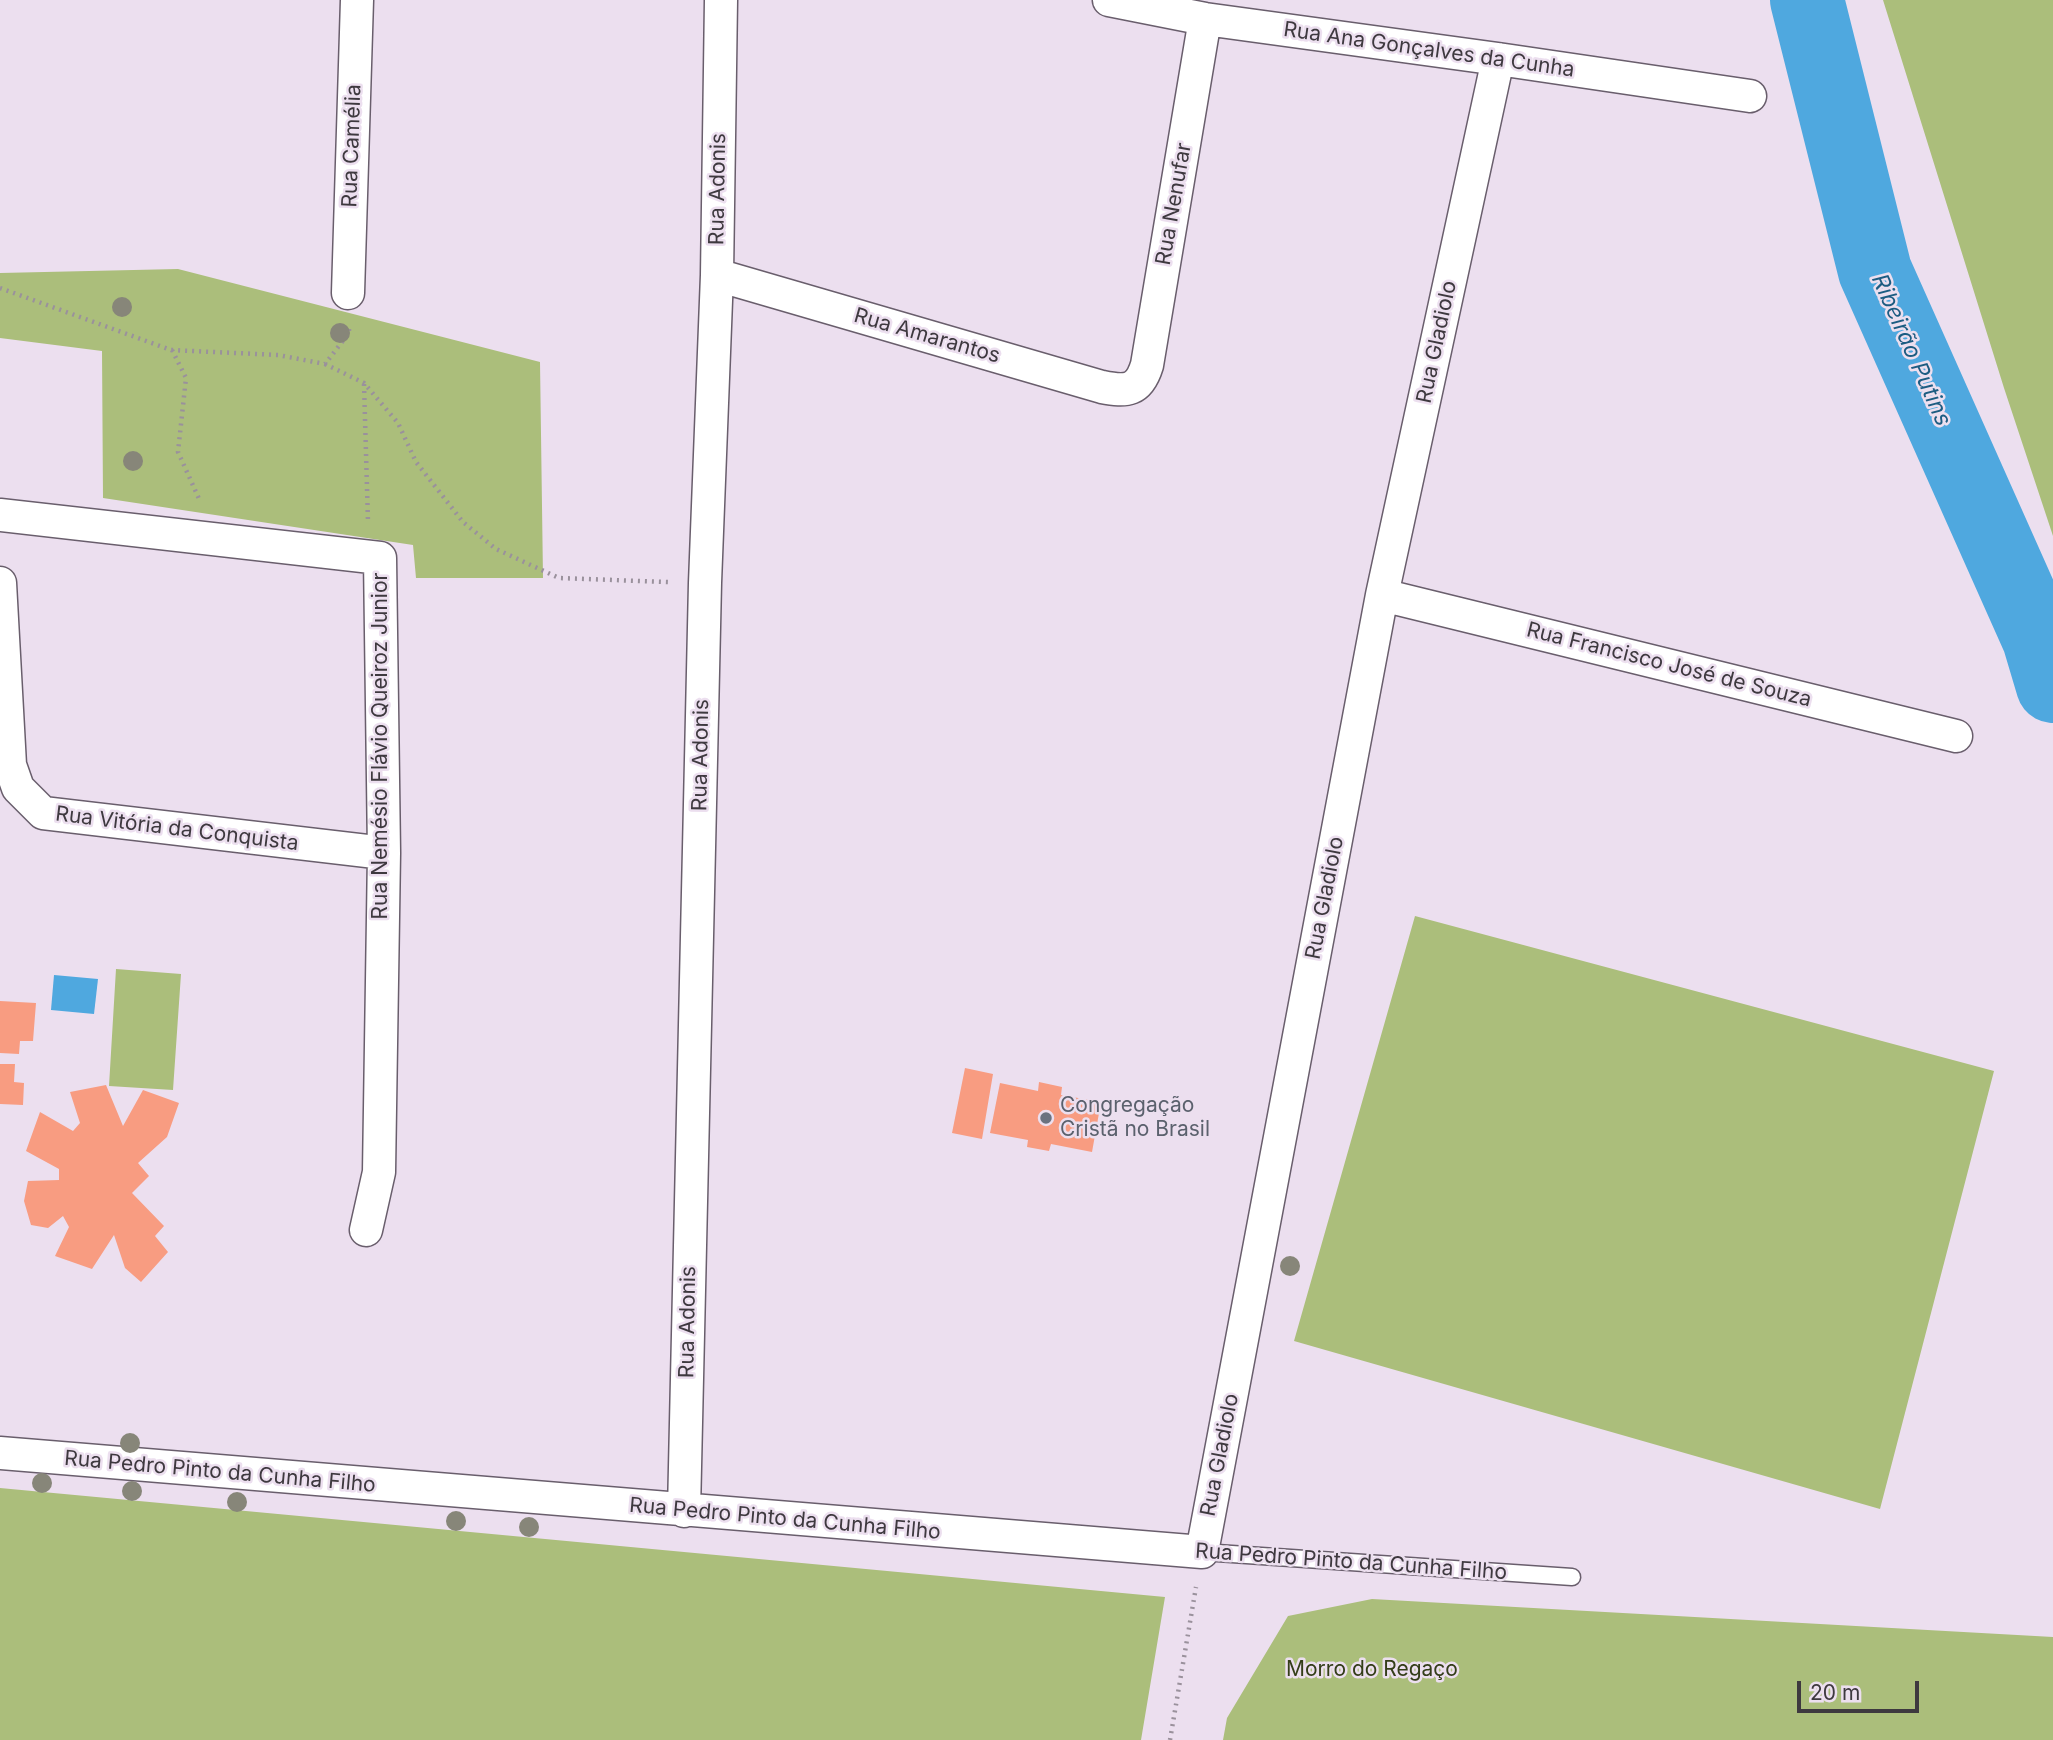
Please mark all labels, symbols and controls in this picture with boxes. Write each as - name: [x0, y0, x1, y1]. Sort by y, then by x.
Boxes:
- street label: Rua Ana Gonçalves da Cunha: [1282, 17, 1576, 83]
- street label: Rua Camélia: [337, 84, 367, 208]
- street label: Rua Adonis: [704, 133, 732, 245]
- street label: Rua Nenufar: [1151, 141, 1197, 267]
- water label: Ribeirão Putins: [1865, 270, 1957, 430]
- street label: Rua Gladiolo: [1412, 279, 1462, 405]
- street label: Rua Amarantos: [851, 303, 1003, 369]
- street label: Rua Nemésio Flávio Queiroz Junior: [368, 573, 394, 919]
- street label: Rua Francisco José de Souza: [1524, 617, 1814, 713]
- street label: Rua Adonis: [687, 699, 715, 811]
- street label: Rua Vitória da Conquista: [54, 802, 300, 856]
- street label: Rua Gladiolo: [1301, 835, 1349, 961]
- place label: Congregação Cristã no Brasil: [1060, 1093, 1210, 1143]
- marker: Congregação Cristã no Brasil: [1038, 1110, 1054, 1126]
- street label: Rua Adonis: [674, 1266, 702, 1378]
- street label: Rua Gladiolo: [1196, 1392, 1244, 1518]
- street label: Rua Pedro Pinto da Cunha Filho: [63, 1446, 377, 1498]
- street label: Rua Pedro Pinto da Cunha Filho: [628, 1493, 942, 1545]
- street label: Rua Pedro Pinto da Cunha Filho: [1194, 1539, 1508, 1585]
- park label: Morro do Regaço: [1286, 1657, 1458, 1683]
- scale bar: [1801, 1666, 1924, 1710]
- text: 20 m: [1810, 1680, 1860, 1705]

